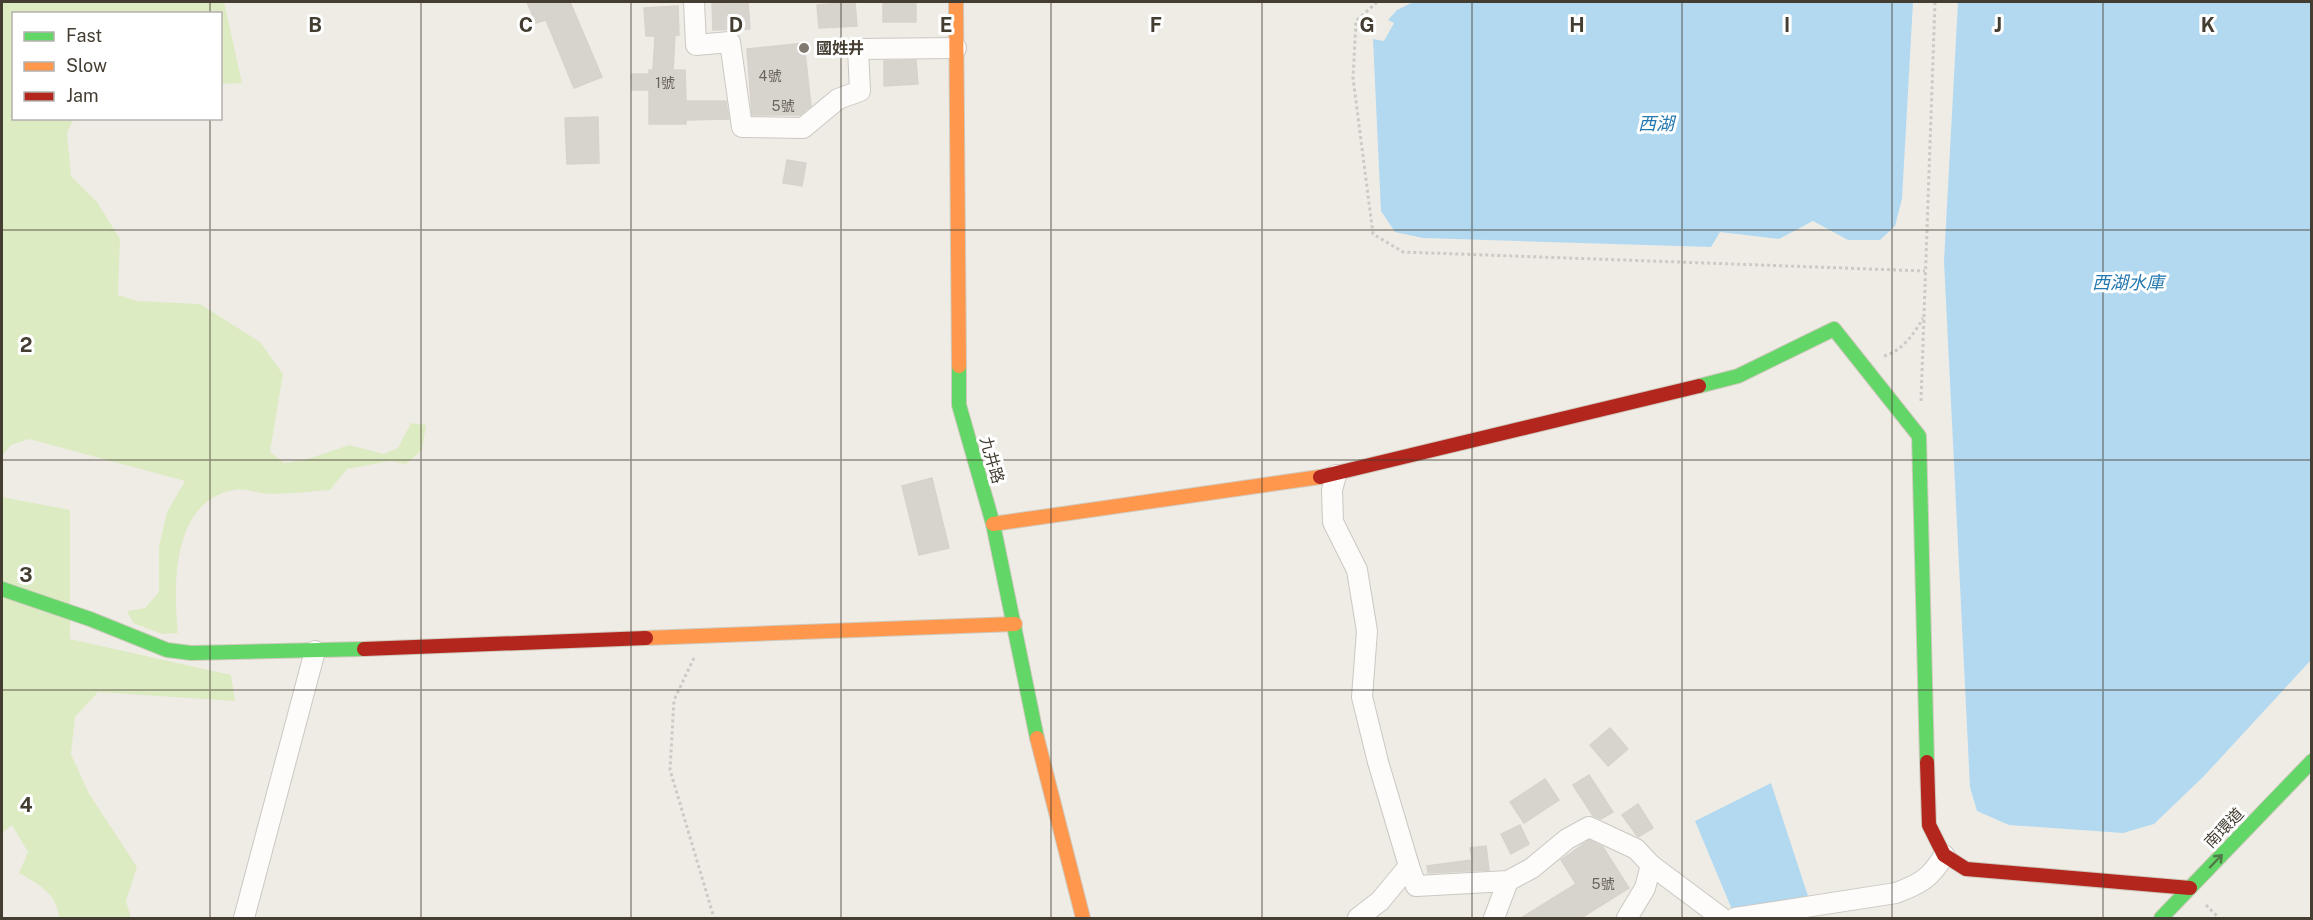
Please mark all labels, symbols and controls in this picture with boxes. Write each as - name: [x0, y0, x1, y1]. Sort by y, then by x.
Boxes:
- legend: [12, 12, 222, 120]
- text: B: [308, 13, 322, 37]
- text: C: [519, 13, 533, 37]
- text: D: [729, 13, 743, 37]
- text: E: [940, 13, 952, 37]
- text: F: [1150, 13, 1162, 37]
- text: G: [1359, 13, 1375, 37]
- text: H: [1569, 13, 1585, 37]
- text: I: [1784, 13, 1790, 37]
- text: J: [1994, 13, 2002, 37]
- text: K: [2201, 13, 2215, 37]
- text: Fast: [66, 25, 102, 46]
- place label: 國姓井: [816, 39, 864, 58]
- marker: 國姓井: [797, 41, 811, 55]
- text: Slow: [66, 55, 107, 76]
- house number: 4號: [759, 68, 781, 84]
- house number: 1號: [655, 75, 675, 91]
- text: Jam: [66, 85, 99, 106]
- house number: 5號: [772, 98, 794, 114]
- water label: 西湖: [1638, 113, 1677, 134]
- water label: 西湖水庫: [2092, 272, 2167, 293]
- text: 2: [20, 333, 32, 357]
- street label: 九井路: [976, 434, 1008, 486]
- text: 3: [19, 563, 33, 587]
- text: 4: [19, 793, 33, 817]
- street label: 南環道: [2200, 804, 2248, 852]
- one-way arrow: [2208, 853, 2223, 868]
- house number: 5號: [1592, 876, 1614, 892]

